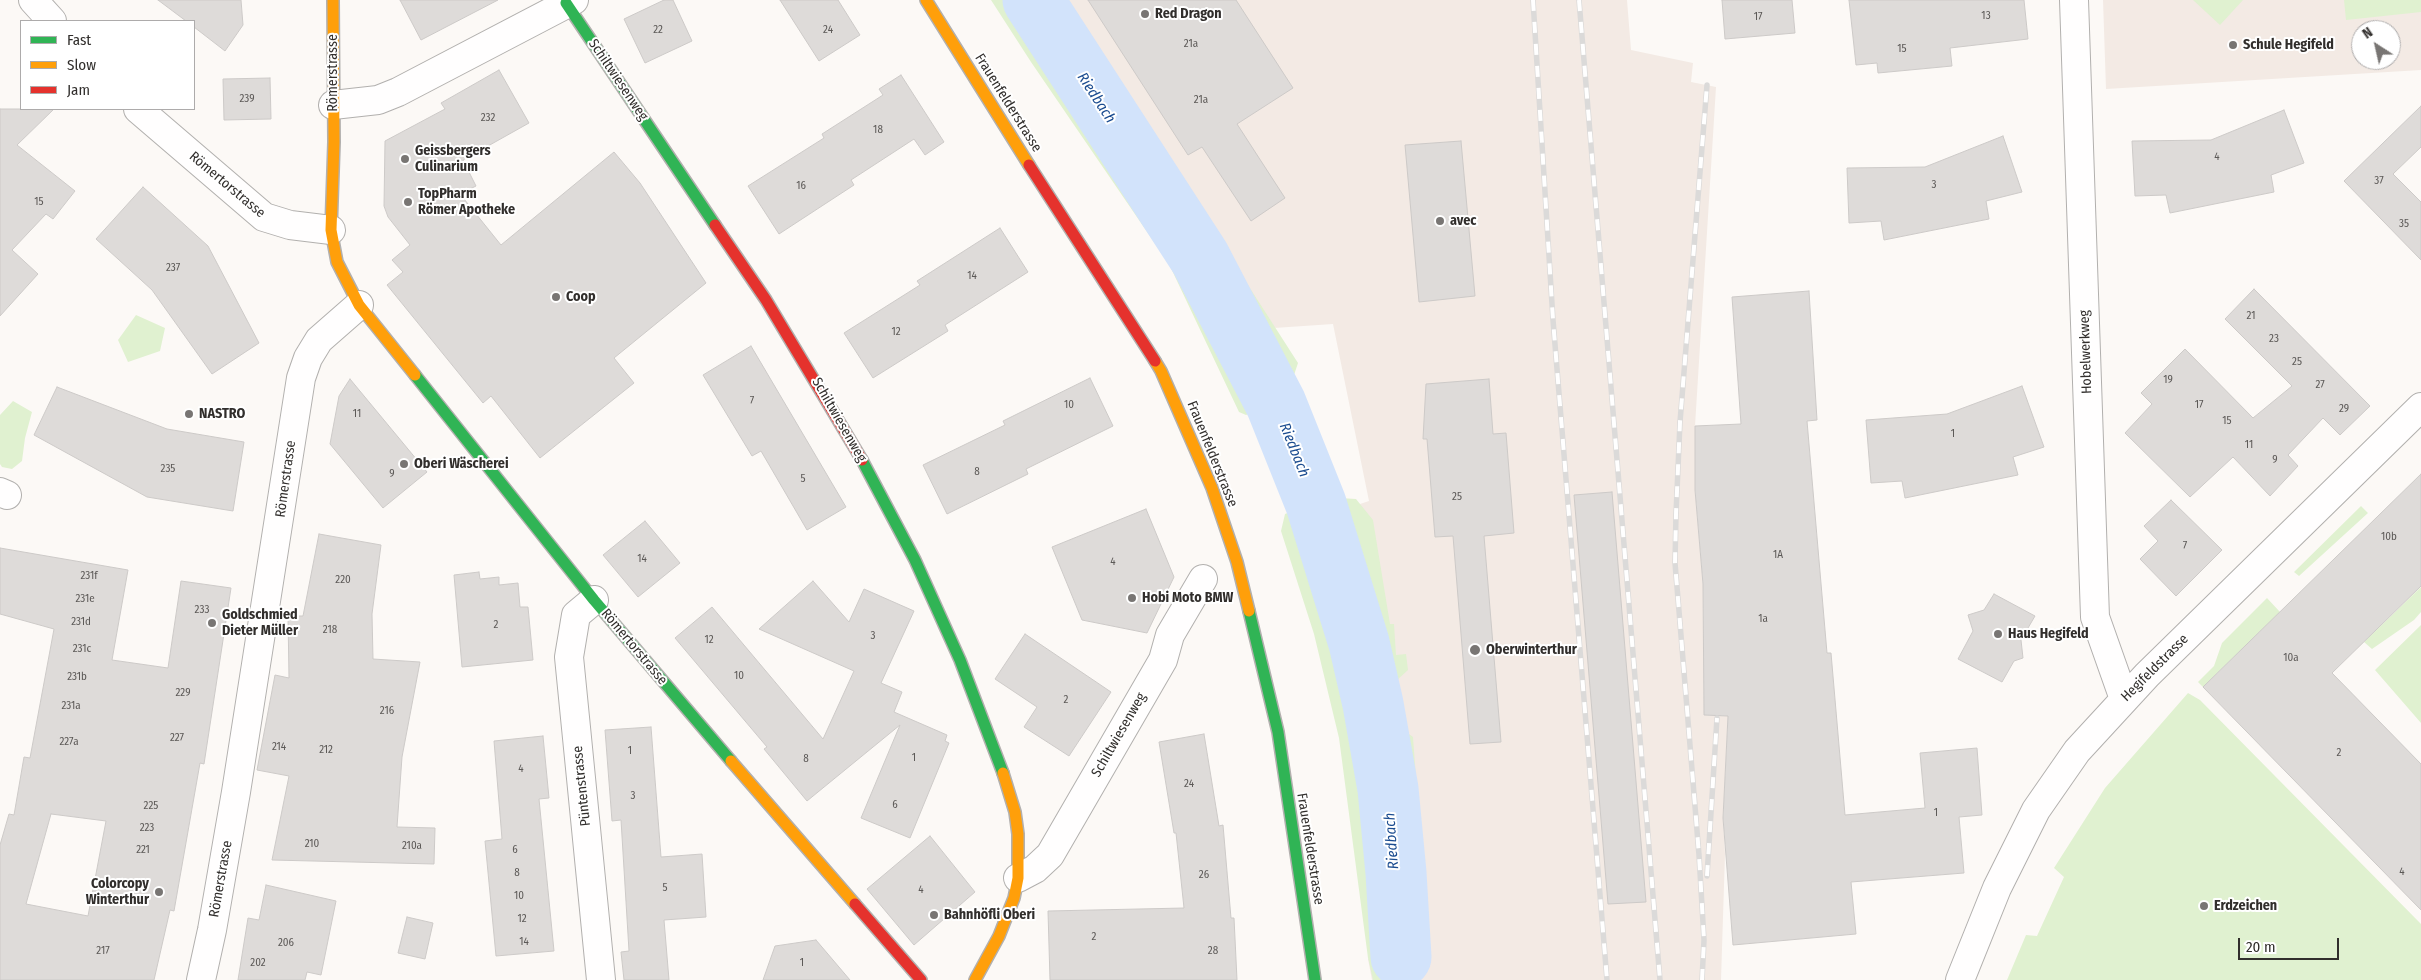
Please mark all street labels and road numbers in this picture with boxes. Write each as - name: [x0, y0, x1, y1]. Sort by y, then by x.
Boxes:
- street label: Römerstrasse: [325, 34, 341, 112]
- street label: Schiltwiesenweg: [585, 36, 651, 124]
- street label: Frauenfelderstrasse: [971, 51, 1045, 155]
- street label: Römertorstrasse: [185, 148, 269, 222]
- street label: Hobelwerkweg: [2076, 310, 2096, 394]
- street label: Schiltwiesenweg: [808, 375, 870, 465]
- street label: Frauenfelderstrasse: [1183, 399, 1241, 509]
- street label: Römerstrasse: [272, 439, 300, 519]
- street label: Römertorstrasse: [597, 605, 671, 689]
- street label: Hegifeldstrasse: [2118, 631, 2192, 705]
- street label: Schiltwiesenweg: [1088, 690, 1150, 780]
- street label: Püntenstrasse: [569, 745, 595, 827]
- street label: Frauenfelderstrasse: [1293, 792, 1327, 906]
- street label: Römerstrasse: [206, 839, 236, 919]

